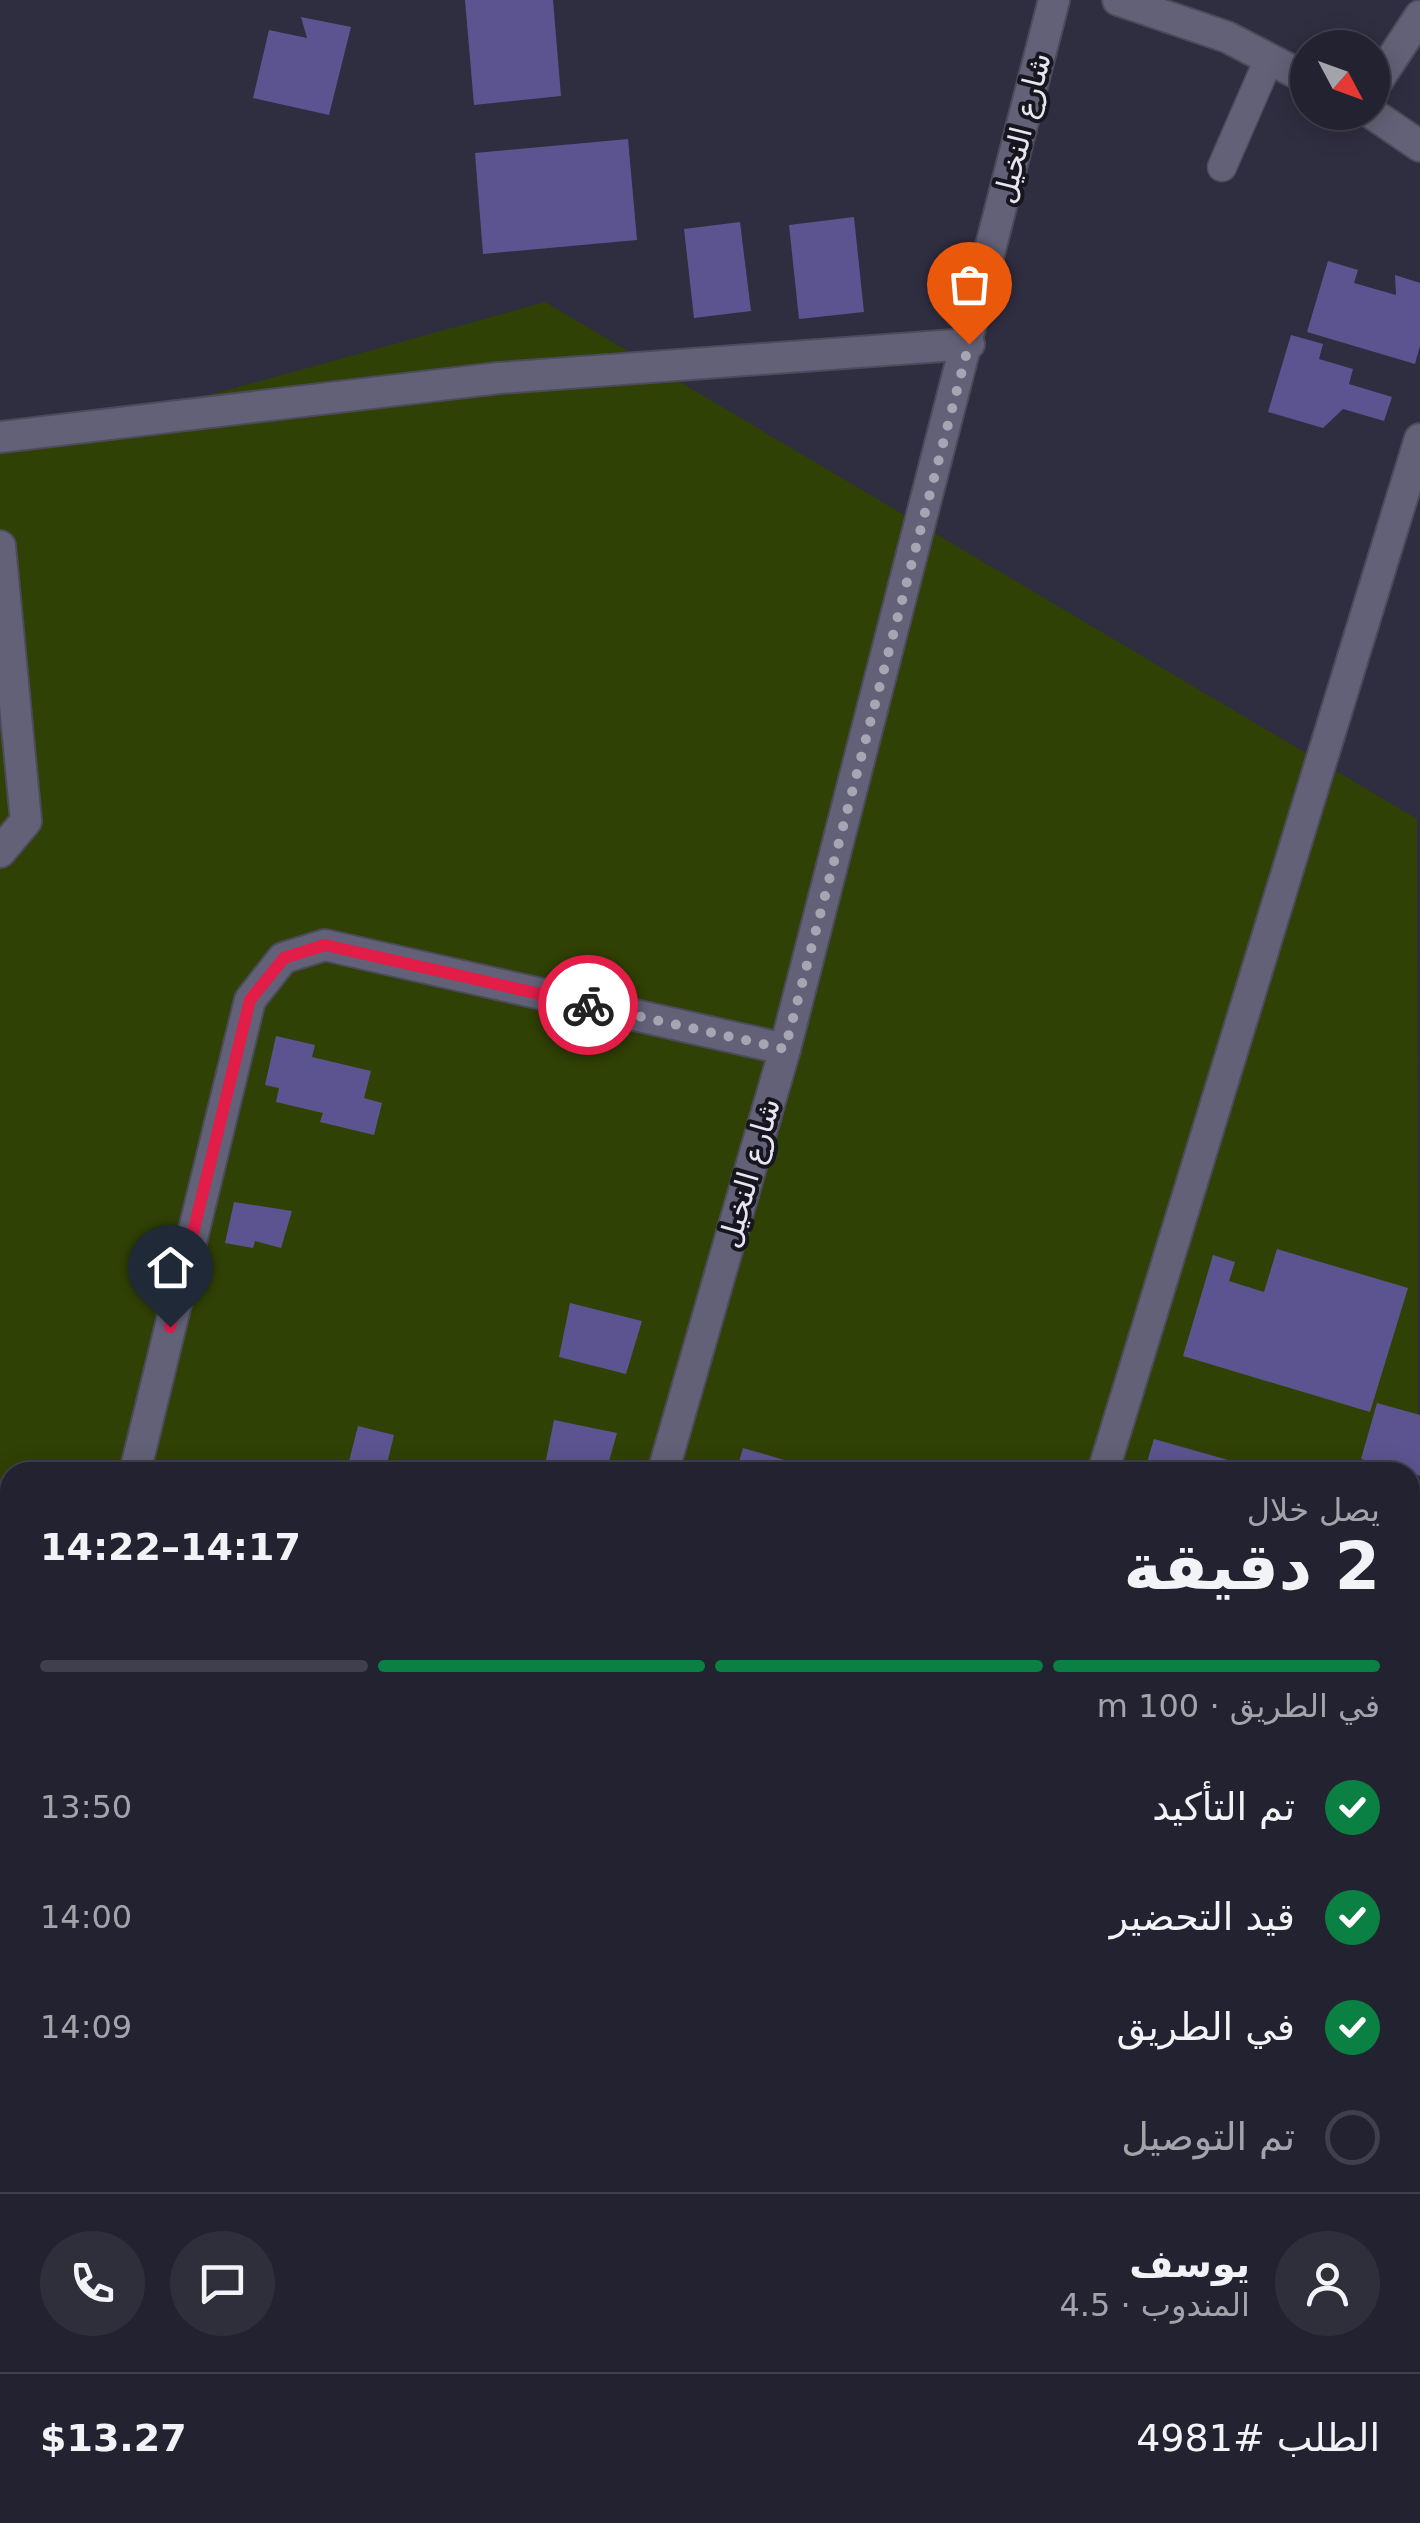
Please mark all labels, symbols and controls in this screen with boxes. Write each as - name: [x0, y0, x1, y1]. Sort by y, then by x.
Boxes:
- north arrow: [1290, 30, 1390, 130]
- map controls: [1290, 30, 1390, 130]
- street label: شارع النخيل: [986, 49, 1058, 207]
- pin: [927, 242, 1012, 345]
- icon: bag: [942, 257, 997, 312]
- courier: [538, 955, 638, 1055]
- icon: bike: [561, 978, 616, 1033]
- street label: شارع النخيل: [711, 1094, 787, 1252]
- pin: [128, 1225, 213, 1328]
- icon: home: [143, 1240, 198, 1295]
- text: يصل خلال: [1247, 1491, 1380, 1529]
- text: 14:17–14:22: [40, 1525, 301, 1569]
- text: 2 دقيقة: [1123, 1529, 1380, 1604]
- text: في الطريق · 100 m: [1097, 1687, 1380, 1725]
- icon: check: [1325, 1780, 1380, 1835]
- text: تم التأكيد: [1152, 1785, 1295, 1829]
- text: 13:50: [40, 1788, 132, 1826]
- icon: check: [1325, 1890, 1380, 1945]
- text: قيد التحضير: [1110, 1895, 1295, 1939]
- text: 14:00: [40, 1898, 132, 1936]
- icon: check: [1325, 2000, 1380, 2055]
- text: في الطريق: [1117, 2005, 1295, 2049]
- text: 14:09: [40, 2008, 132, 2046]
- text: تم التوصيل: [1121, 2115, 1295, 2159]
- button: phone: [40, 2231, 145, 2336]
- button: chat: [170, 2231, 275, 2336]
- button: person: [1275, 2231, 1380, 2336]
- text: يوسف: [1129, 2242, 1250, 2286]
- text: المندوب · 4.5: [1059, 2286, 1250, 2324]
- text: $13.27: [40, 2416, 187, 2460]
- text: الطلب #4981: [1136, 2416, 1380, 2460]

